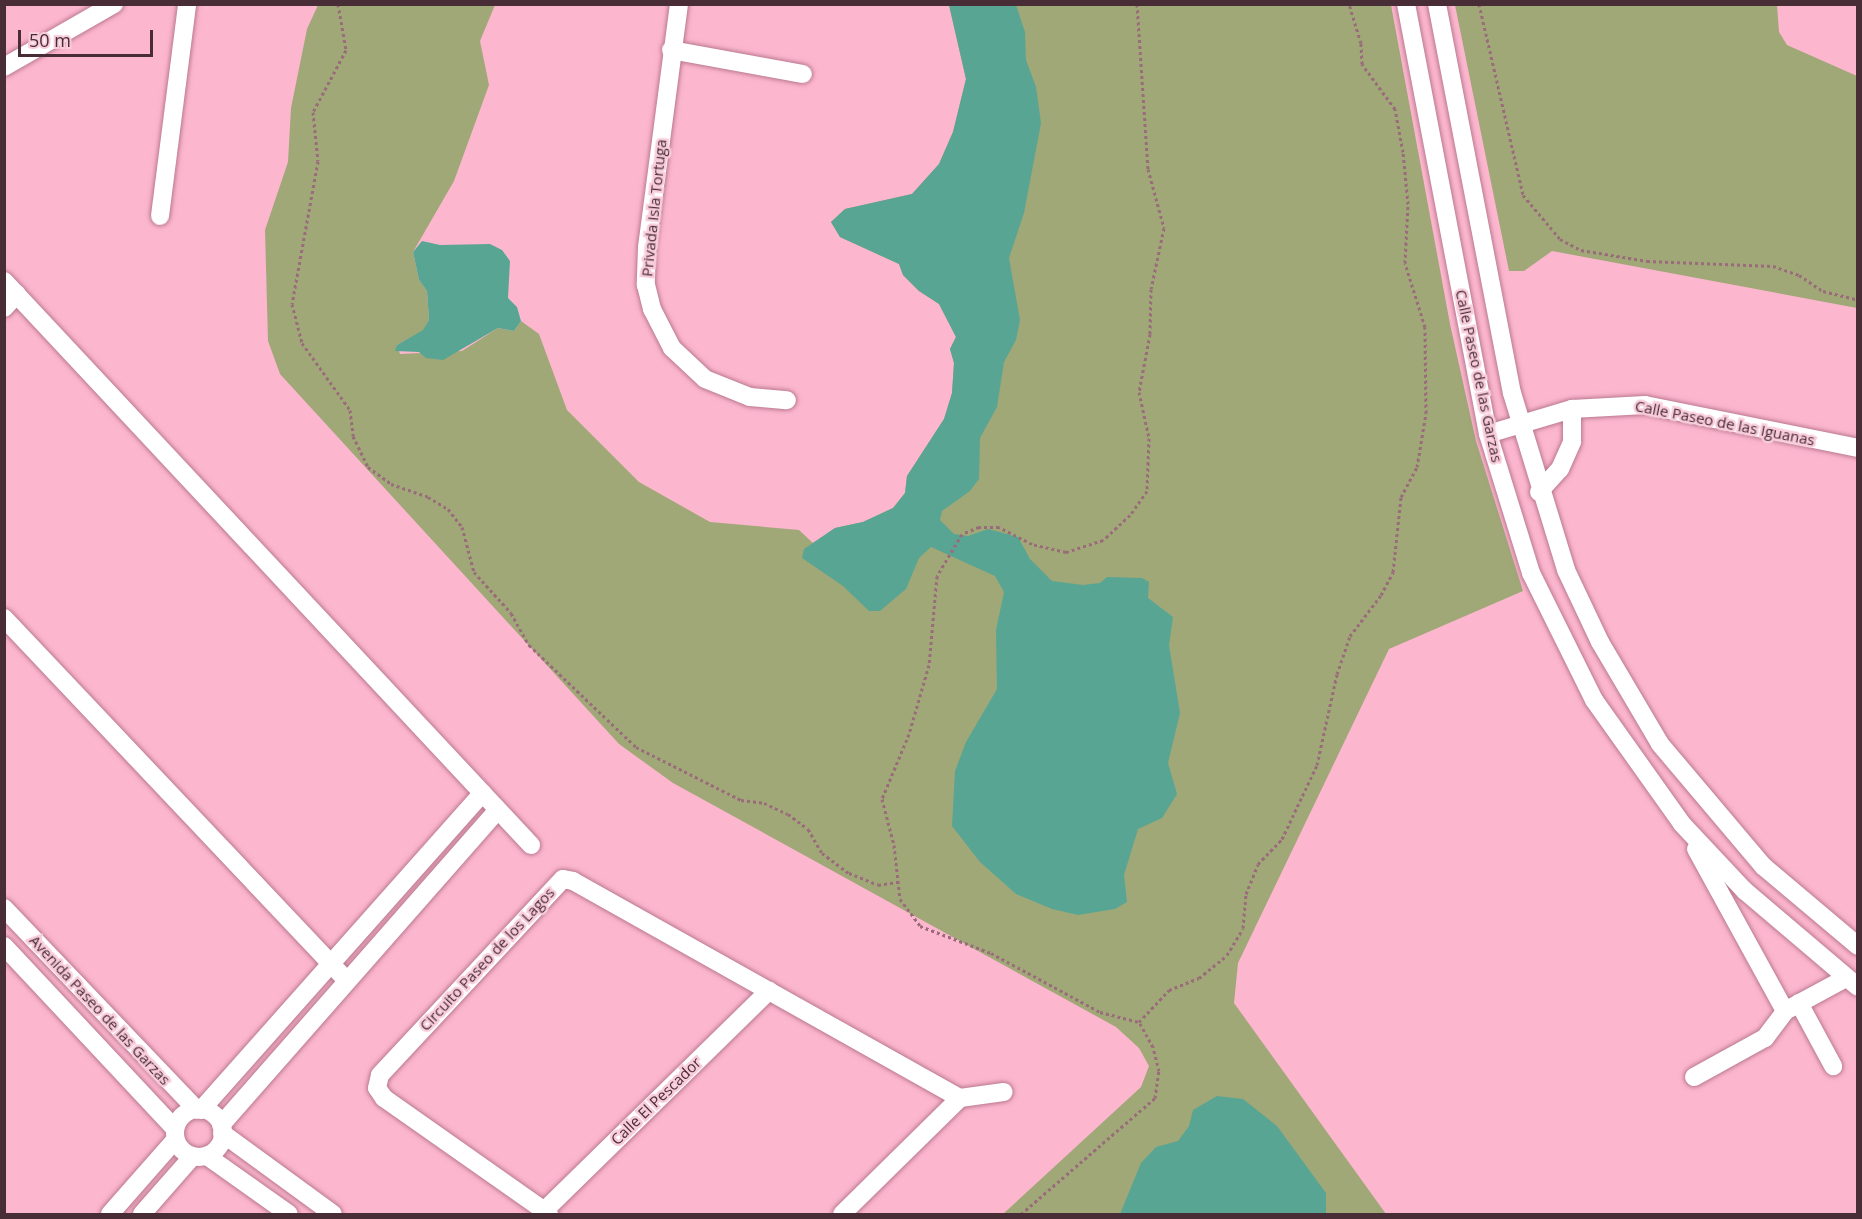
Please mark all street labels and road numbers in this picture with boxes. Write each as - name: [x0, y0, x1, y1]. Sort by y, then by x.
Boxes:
- street label: Privada Isla Tortuga: [638, 138, 670, 278]
- street label: Calle Paseo de las Garzas: [1452, 288, 1506, 464]
- street label: Calle Paseo de las Iguanas: [1634, 397, 1816, 449]
- street label: Circuito Paseo de los Lagos: [416, 884, 558, 1034]
- street label: Avenida Paseo de las Garzas: [26, 931, 174, 1089]
- street label: Calle El Pescador: [607, 1053, 705, 1149]

